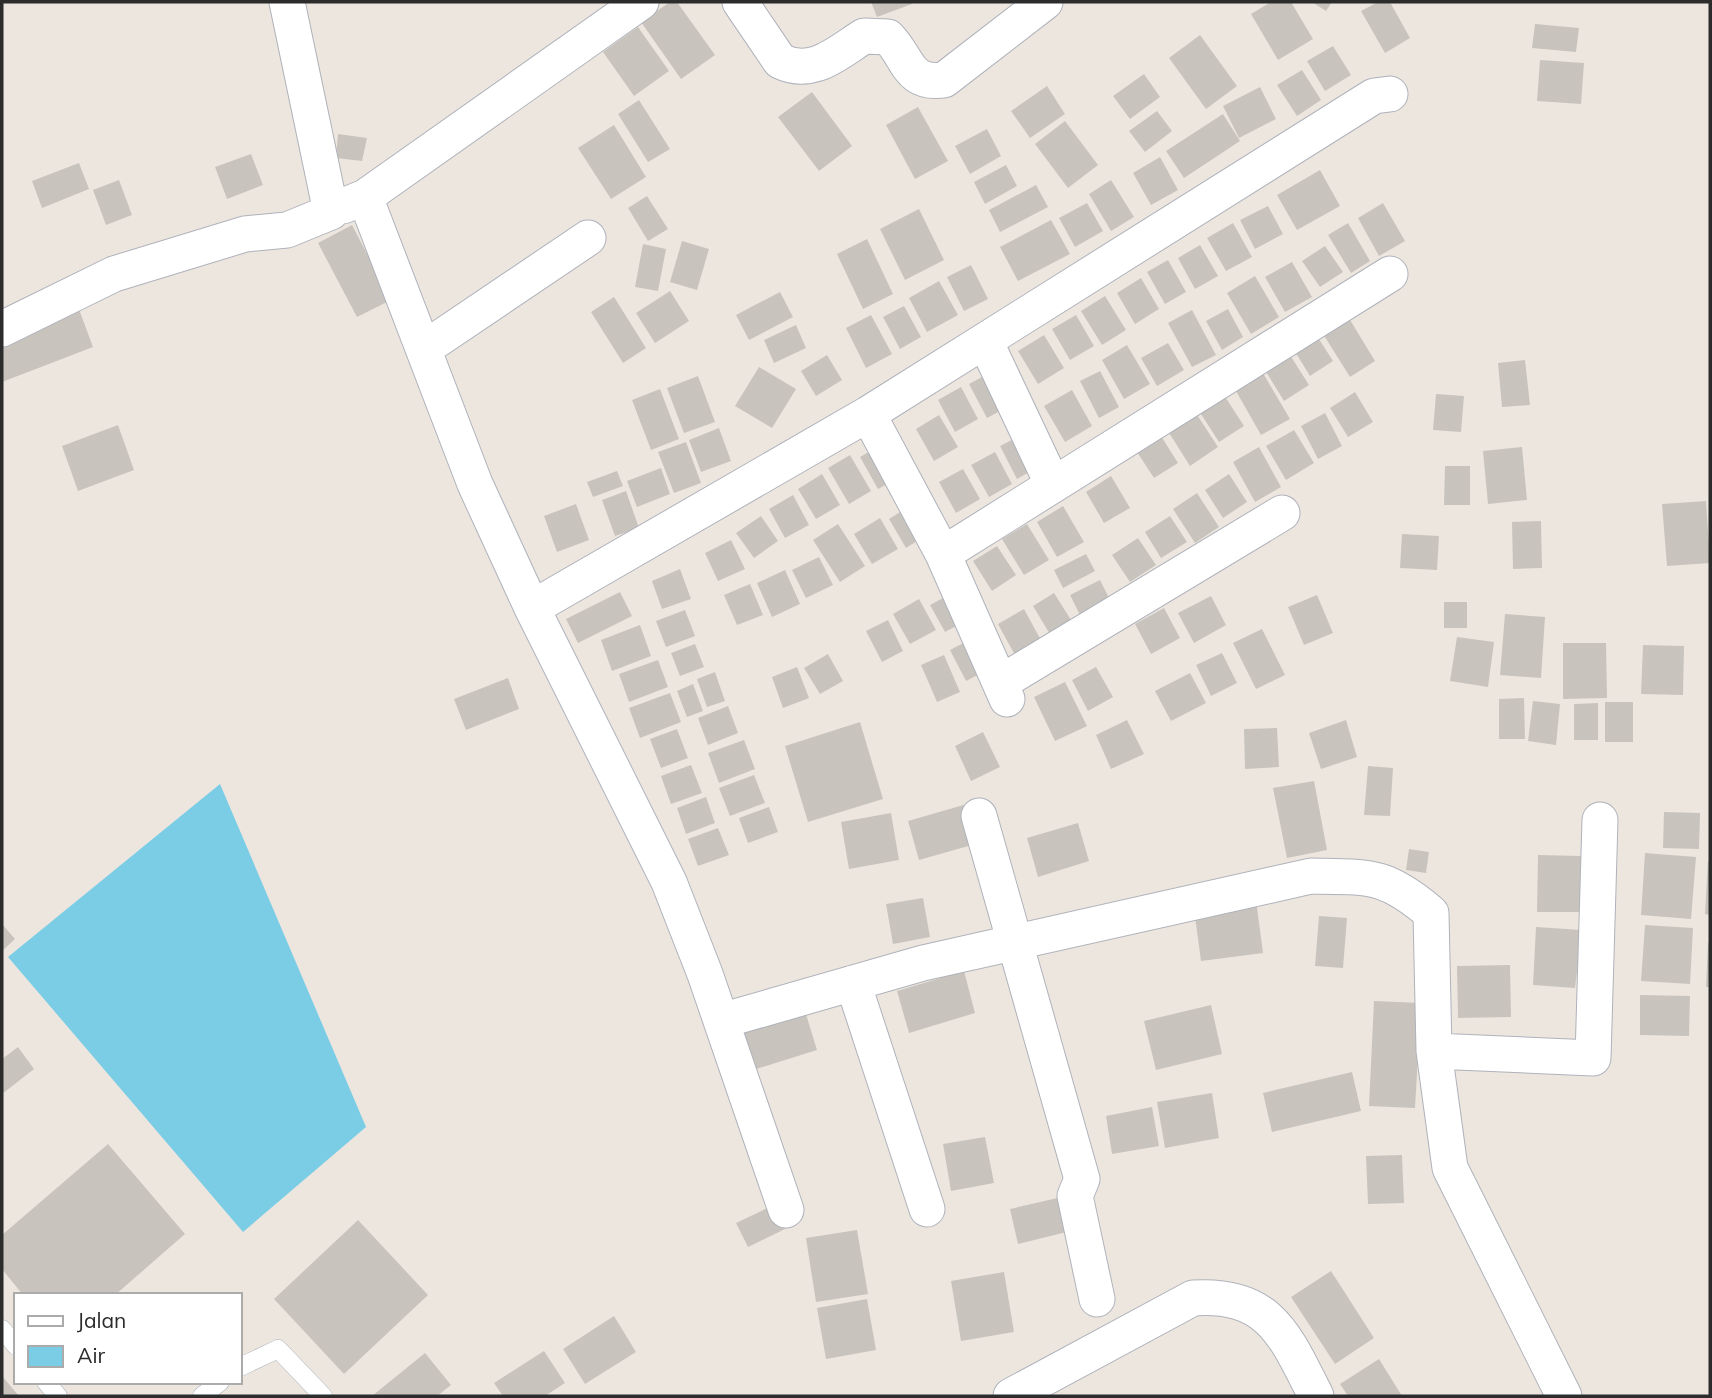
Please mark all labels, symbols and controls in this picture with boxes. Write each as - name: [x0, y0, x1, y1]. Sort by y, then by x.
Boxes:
- legend: [14, 1293, 242, 1384]
- text: Jalan: [77, 1307, 126, 1333]
- text: Air: [77, 1342, 105, 1368]

